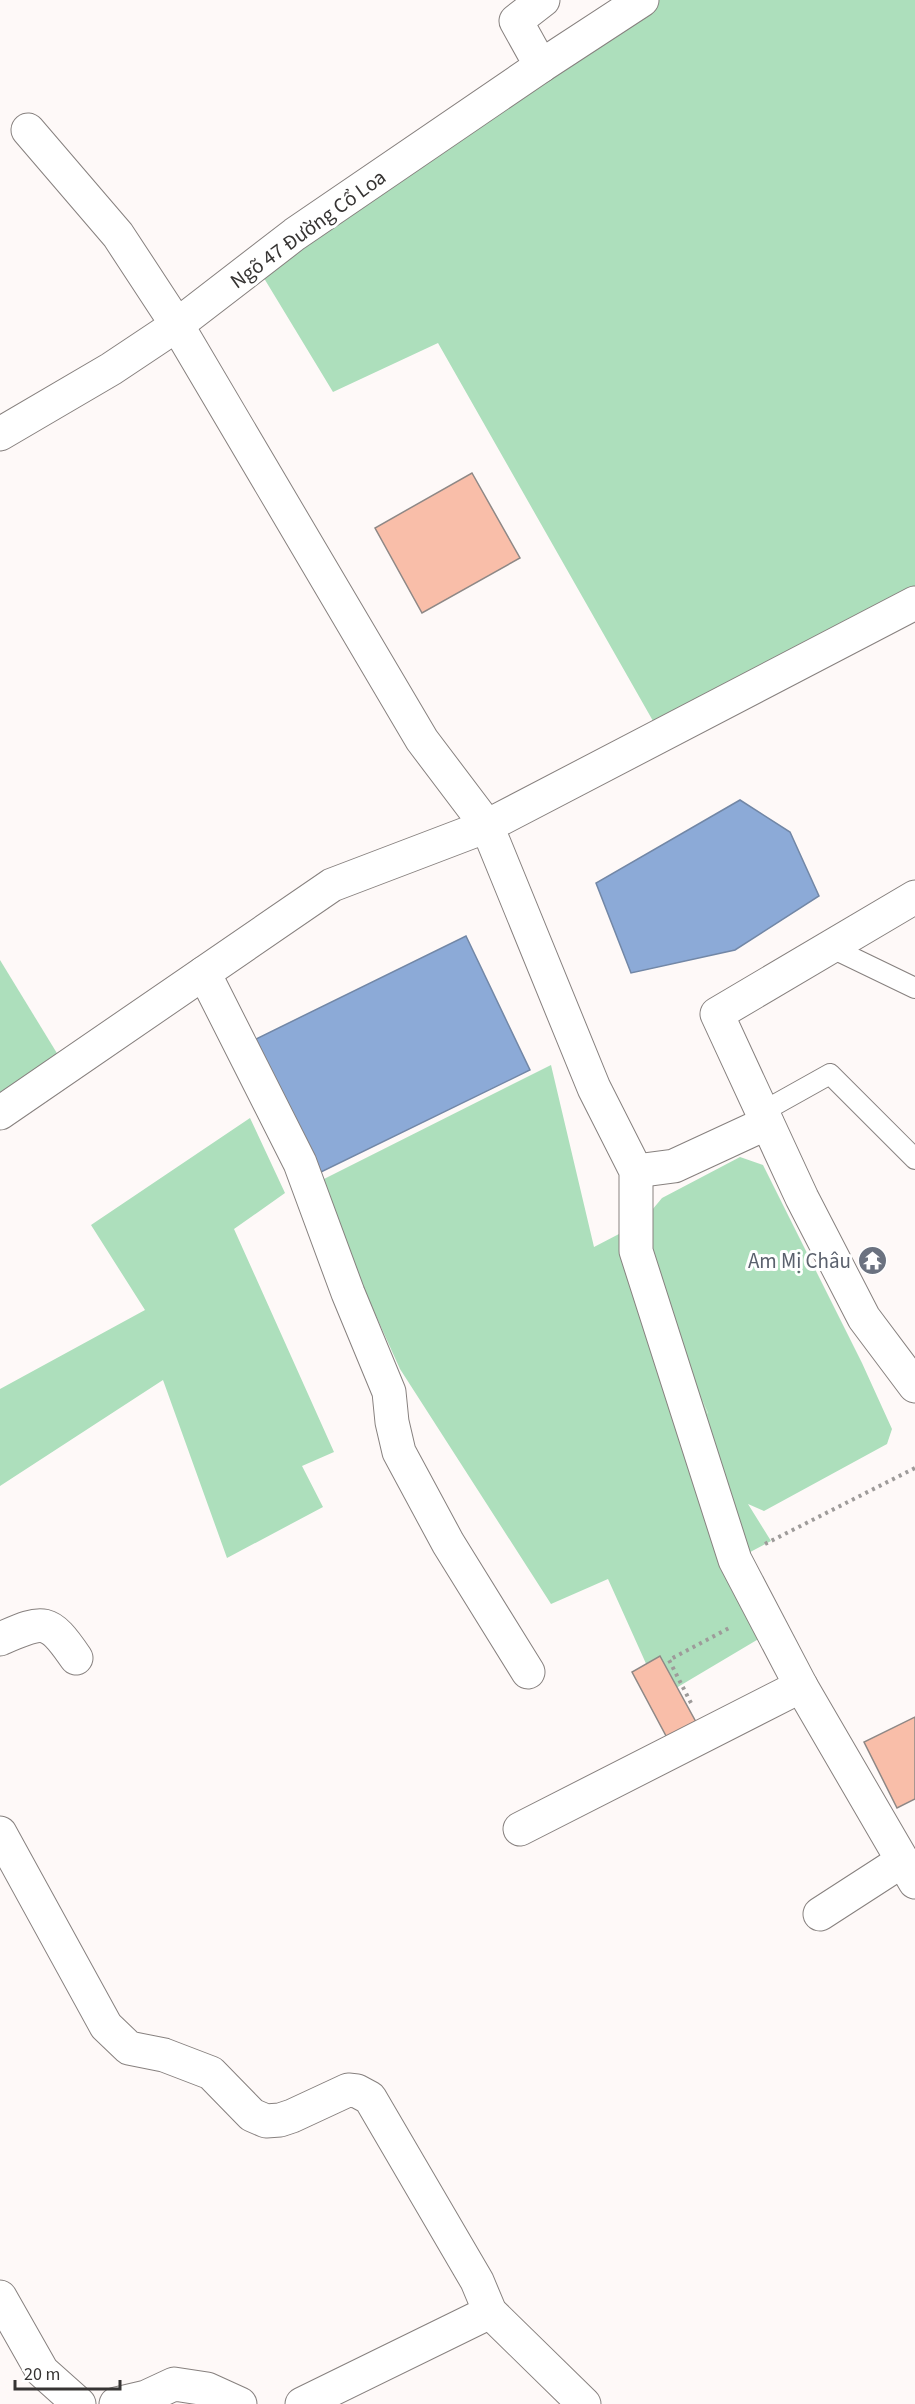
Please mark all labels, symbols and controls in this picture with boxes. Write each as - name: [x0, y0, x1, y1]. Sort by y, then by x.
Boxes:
- street label: Ngõ 47 Đường Cổ Loa: [224, 162, 392, 296]
- temple icon: Am Mị Châu: [856, 1245, 888, 1277]
- place label: Am Mị Châu: [748, 1246, 851, 1276]
- scale bar: [15, 2353, 120, 2391]
- text: 20 m: [24, 2362, 60, 2387]

